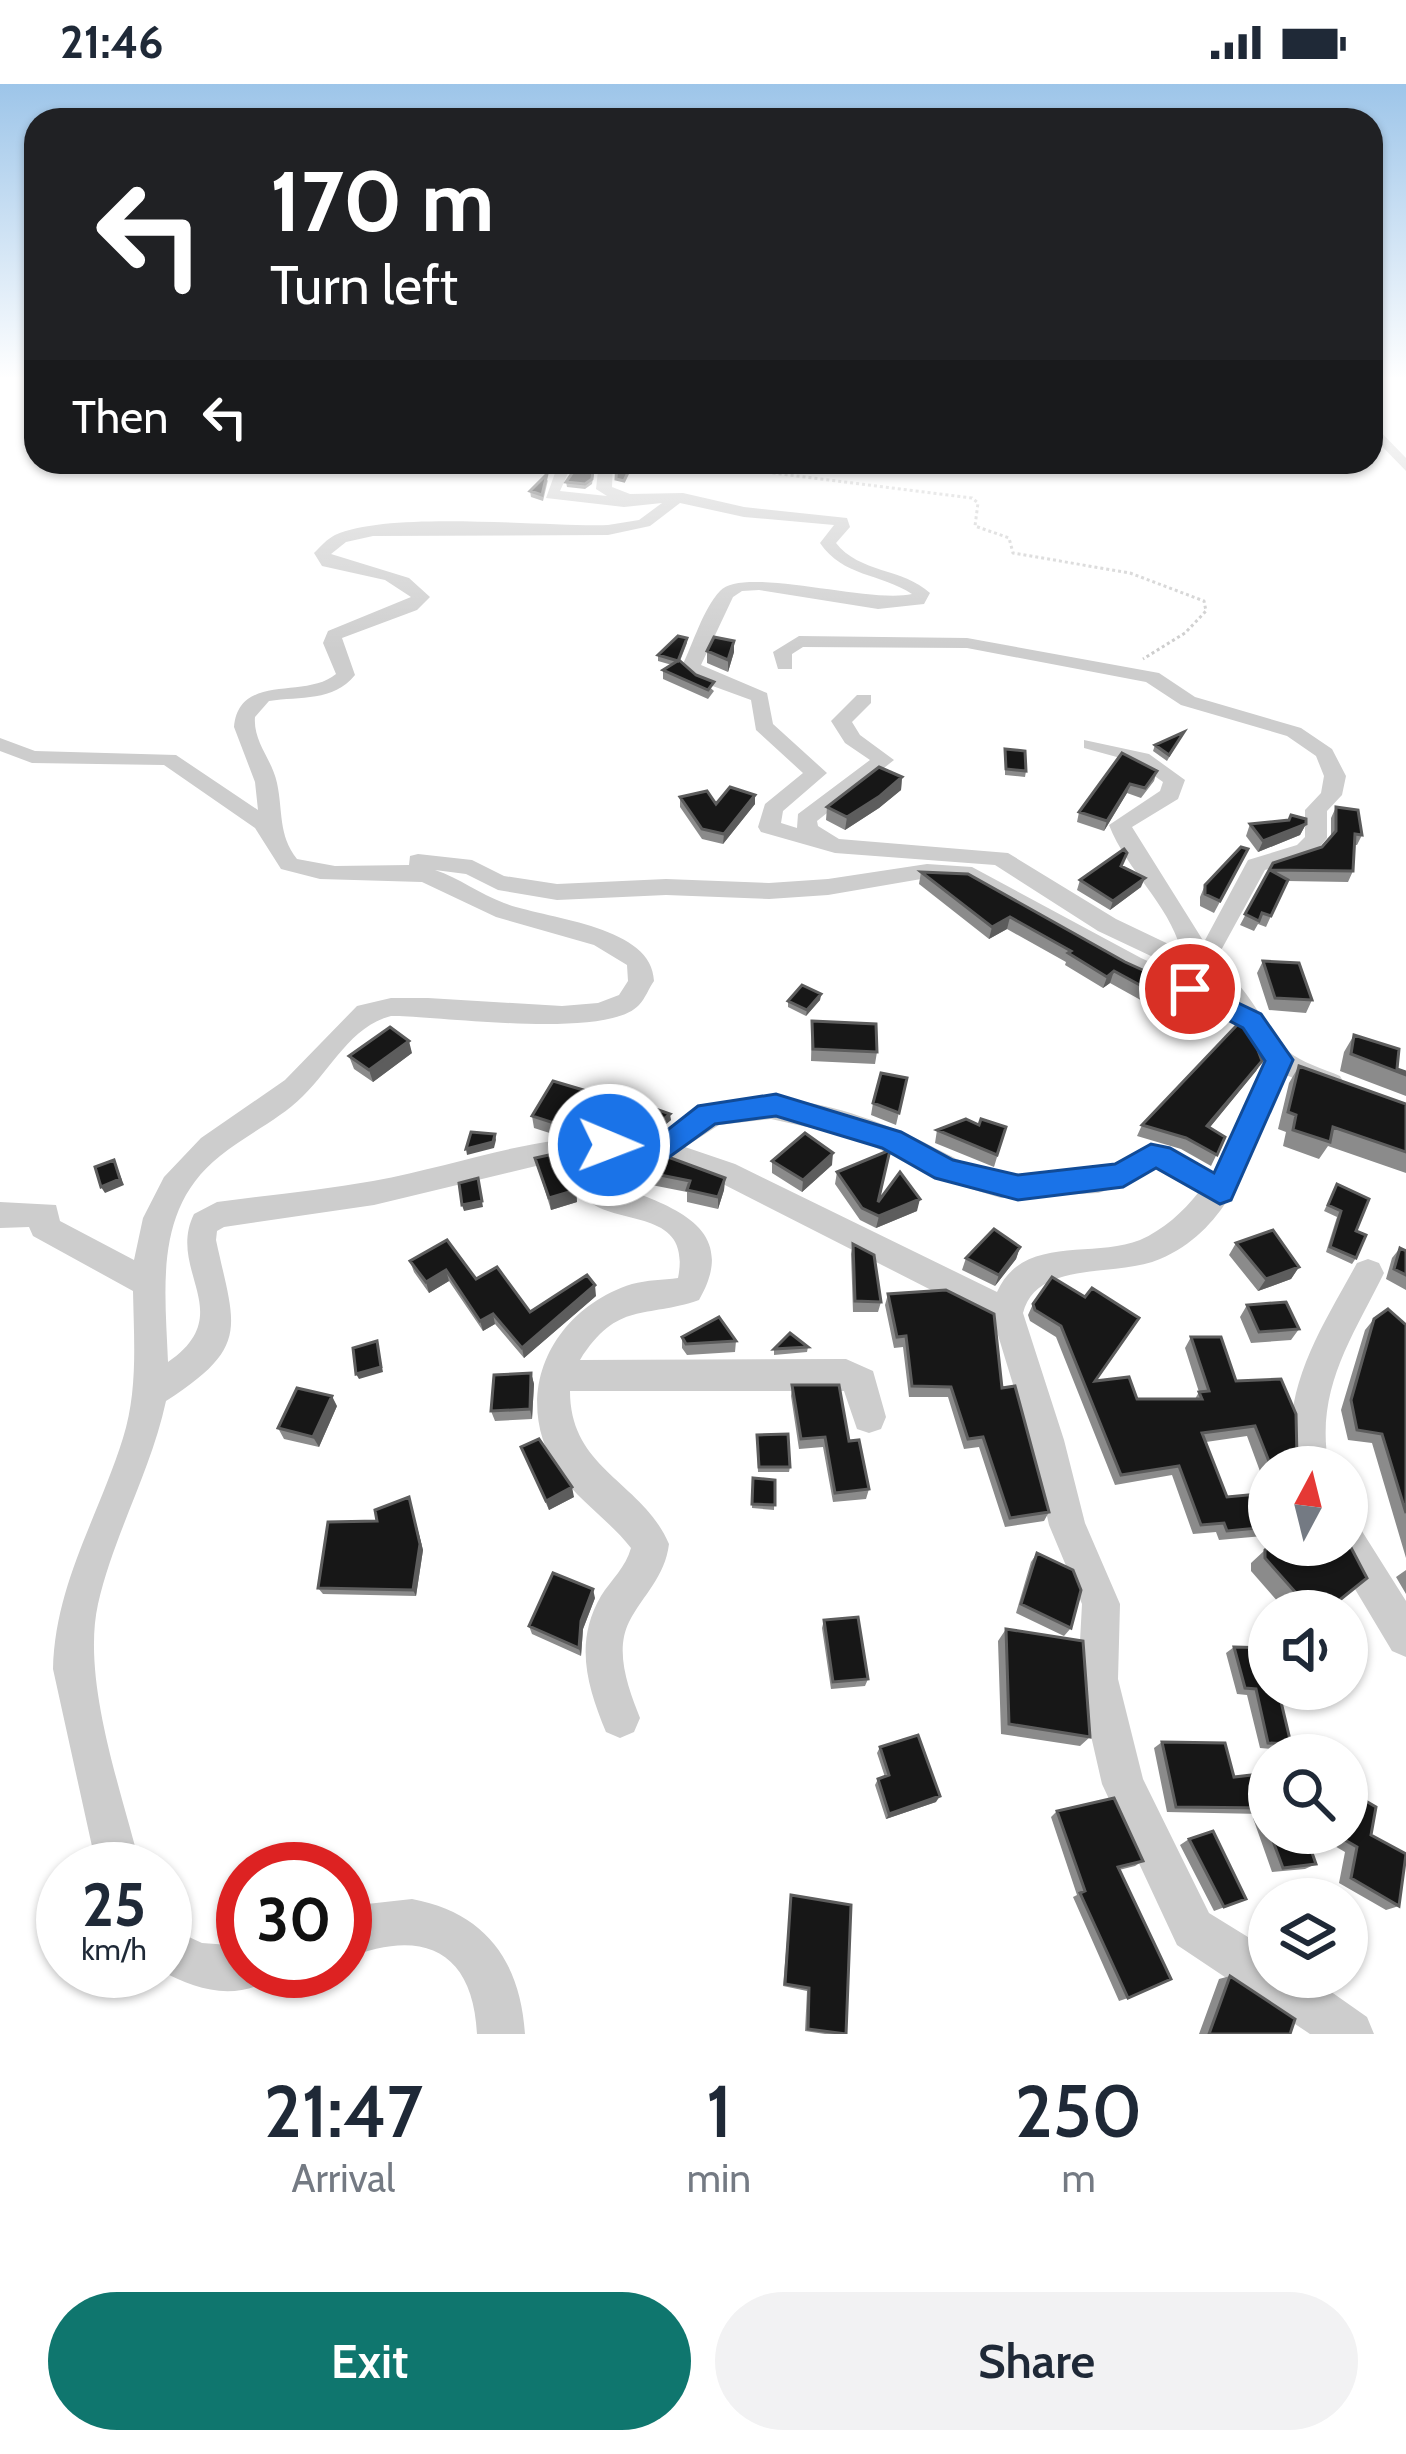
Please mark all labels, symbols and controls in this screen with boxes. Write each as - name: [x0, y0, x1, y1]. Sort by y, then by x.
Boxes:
- text: 21:46: [60, 15, 164, 69]
- text: 170 m: [270, 150, 494, 252]
- icon: left: [72, 156, 228, 312]
- text: Turn left: [270, 252, 458, 318]
- icon: left: [192, 384, 258, 450]
- text: Then: [72, 390, 168, 444]
- pin: [1139, 938, 1241, 1040]
- icon: arrive: [1157, 956, 1223, 1022]
- position arrow: [546, 1082, 672, 1208]
- north arrow: [1248, 1446, 1368, 1566]
- map controls: [1248, 1446, 1368, 1998]
- button: sound: [1248, 1590, 1368, 1710]
- button: search: [1248, 1734, 1368, 1854]
- speed limit sign: 30: [216, 1842, 372, 1998]
- text: 25: [82, 1868, 146, 1941]
- button: layers: [1248, 1878, 1368, 1998]
- text: km/h: [81, 1931, 147, 1968]
- text: 21:47: [264, 2068, 423, 2155]
- text: 1: [706, 2068, 732, 2155]
- text: 250: [1015, 2068, 1142, 2155]
- text: Arrival: [291, 2154, 395, 2202]
- text: min: [687, 2154, 751, 2202]
- text: m: [1061, 2154, 1096, 2202]
- button: Exit: [48, 2292, 691, 2430]
- button: Share: [715, 2292, 1358, 2430]

